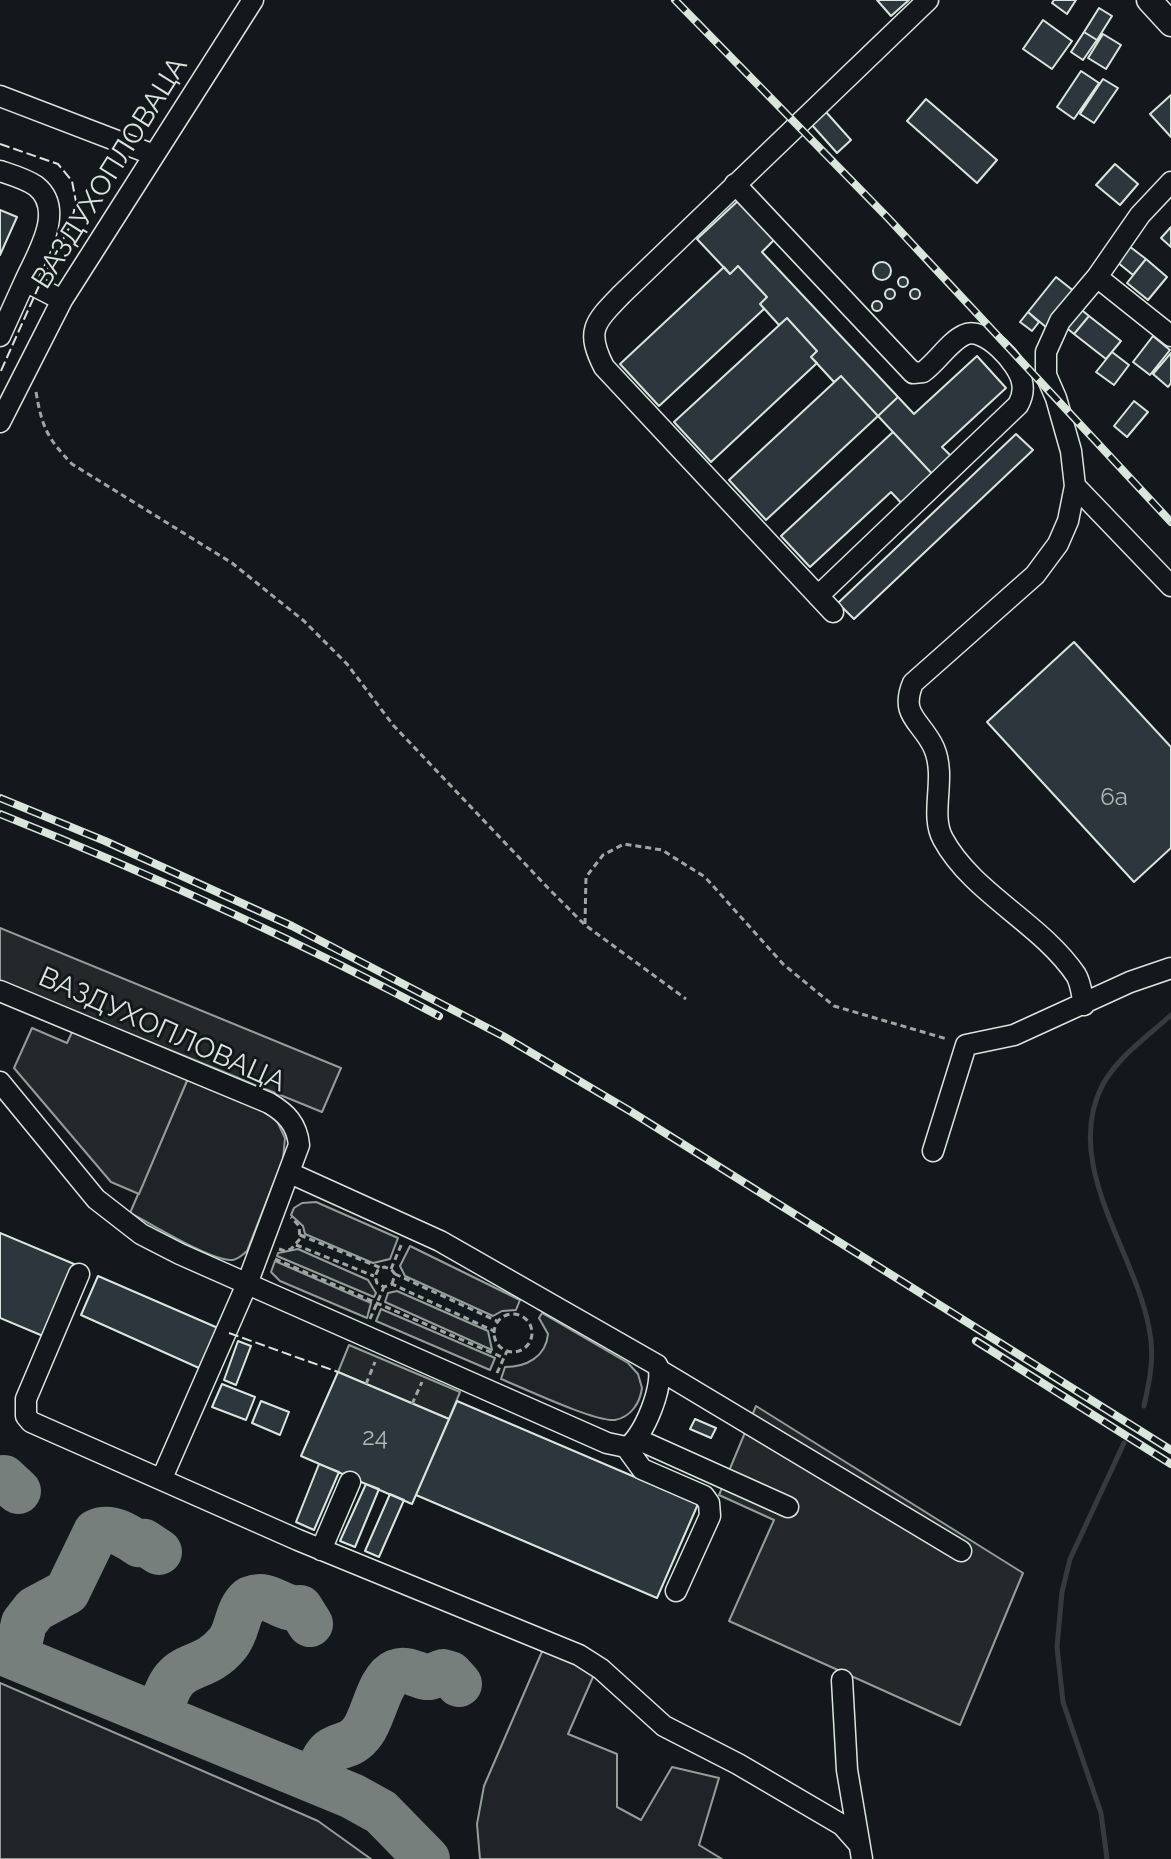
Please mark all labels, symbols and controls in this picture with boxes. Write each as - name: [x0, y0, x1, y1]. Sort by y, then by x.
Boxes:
- street label: ВАЗДУХОПЛОВАЦА: [25, 51, 195, 295]
- house number: 6a: [1100, 784, 1128, 812]
- street label: ВАЗДУХОПЛОВАЦА: [33, 960, 291, 1100]
- house number: 24: [362, 1424, 388, 1452]

